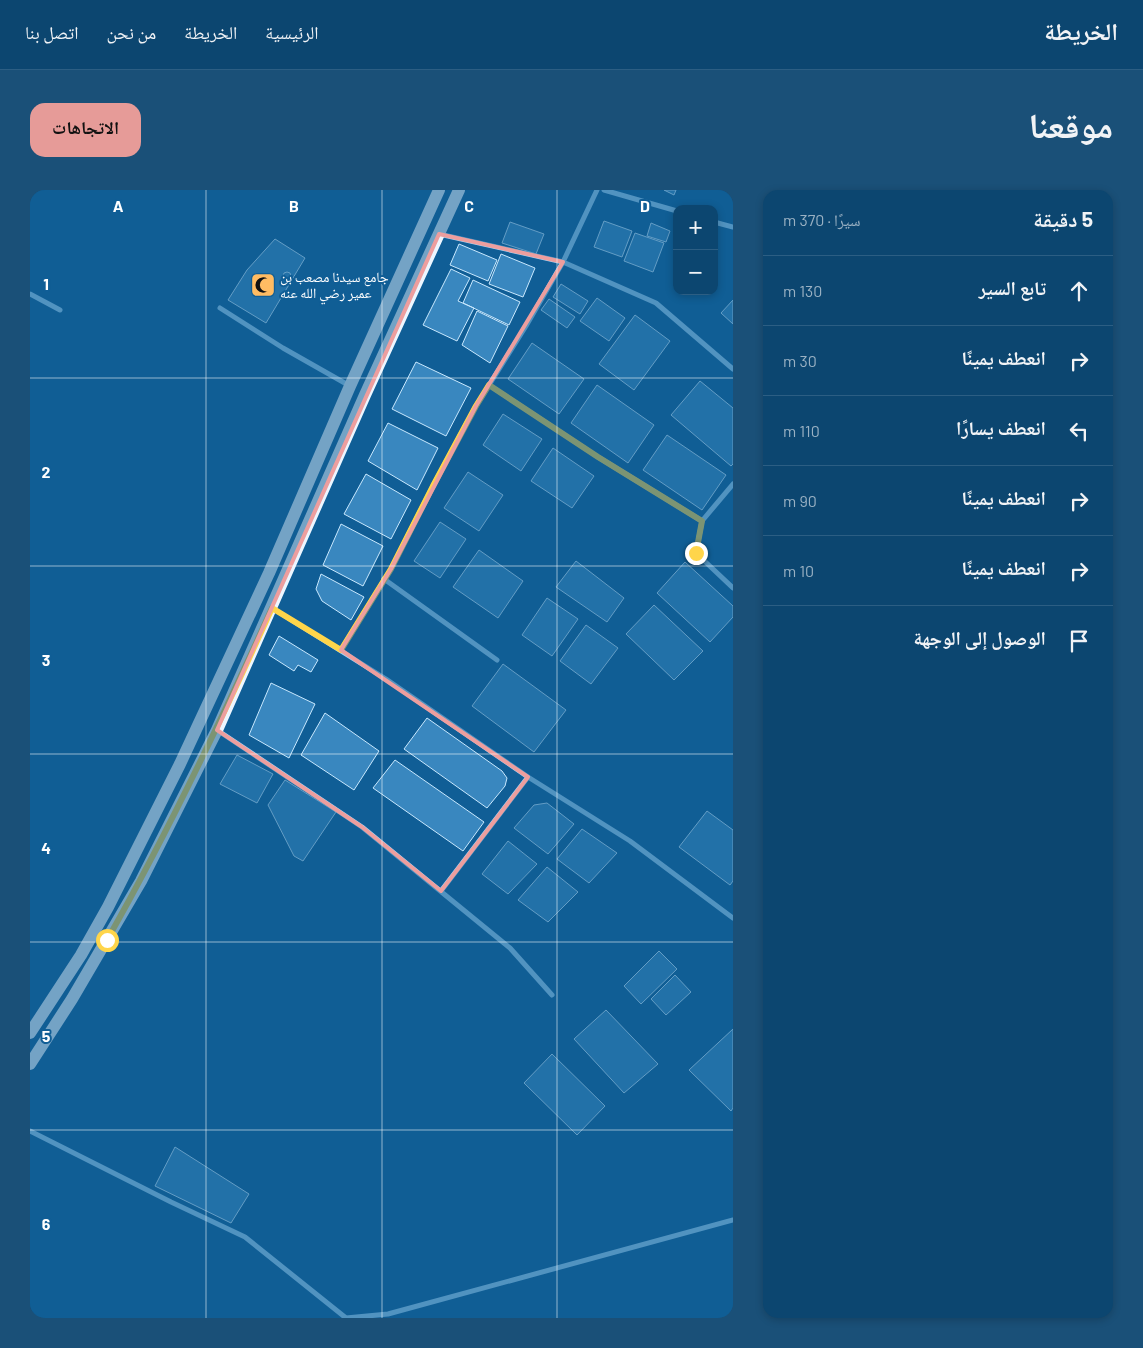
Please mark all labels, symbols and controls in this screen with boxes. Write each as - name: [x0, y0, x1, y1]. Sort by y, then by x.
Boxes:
- text: الخريطة: [1044, 16, 1118, 45]
- text: اتصل بنا: [25, 21, 78, 43]
- text: من نحن: [106, 21, 156, 43]
- text: الخريطة: [184, 21, 237, 43]
- text: الرئيسية: [265, 21, 319, 43]
- button: الاتجاهات: [30, 103, 141, 157]
- text: موقعنا: [1028, 103, 1113, 145]
- text: A: [113, 196, 124, 215]
- text: B: [289, 196, 299, 215]
- text: C: [464, 196, 474, 215]
- text: D: [640, 196, 650, 215]
- map controls: [673, 205, 718, 295]
- button: +: [673, 205, 718, 250]
- text: 5 دقيقة: [1033, 206, 1093, 231]
- text: سيرًا · 370 m: [783, 210, 861, 229]
- button: −: [673, 250, 718, 295]
- place label: جامع سيدنا مصعب بن عمير رضي الله عنه: [280, 268, 389, 305]
- mosque icon: جامع سيدنا مصعب بن عمير رضي الله عنه: [250, 272, 276, 298]
- text: 1: [43, 274, 49, 293]
- text: تابع السير: [979, 276, 1046, 299]
- icon: ahead: [1065, 277, 1093, 305]
- text: 130 m: [783, 281, 822, 300]
- text: انعطف يمينًا: [962, 346, 1046, 369]
- icon: right: [1065, 347, 1093, 375]
- text: 30 m: [783, 351, 817, 370]
- text: انعطف يسارًا: [956, 416, 1046, 439]
- icon: left: [1065, 417, 1093, 445]
- text: 110 m: [783, 421, 820, 440]
- text: 2: [42, 462, 51, 481]
- text: انعطف يمينًا: [962, 486, 1046, 509]
- icon: right: [1065, 487, 1093, 515]
- text: 90 m: [783, 491, 817, 510]
- route end: [685, 542, 708, 565]
- text: انعطف يمينًا: [962, 556, 1046, 579]
- icon: right: [1065, 557, 1093, 585]
- text: 10 m: [783, 561, 814, 580]
- text: الوصول إلى الوجهة: [913, 626, 1046, 649]
- icon: arrive: [1065, 627, 1093, 655]
- text: 3: [42, 650, 50, 669]
- text: 4: [41, 838, 51, 857]
- route start: [96, 929, 119, 952]
- text: 5: [42, 1026, 51, 1045]
- text: 6: [42, 1214, 51, 1233]

